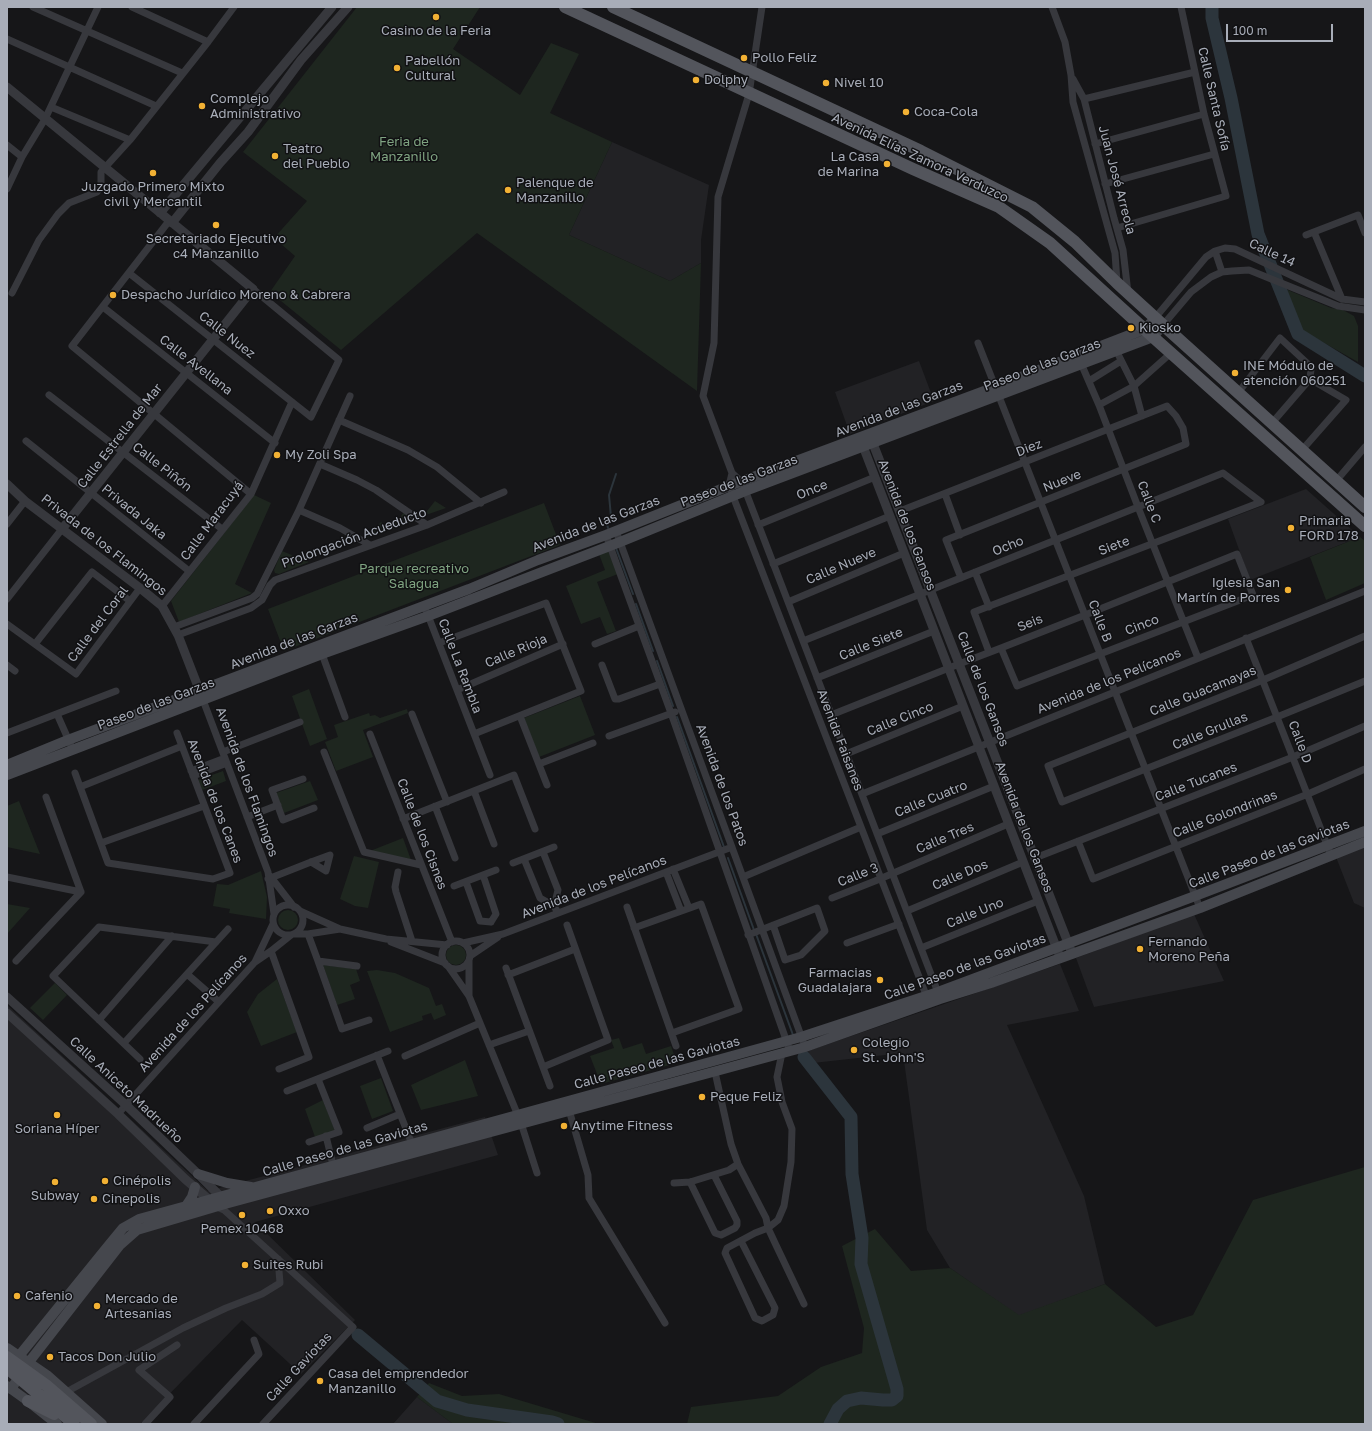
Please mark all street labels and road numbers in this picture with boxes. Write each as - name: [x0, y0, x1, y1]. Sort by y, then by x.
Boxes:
- street label: Calle Santa Sofía: [1194, 46, 1234, 152]
- street label: Avenida Elías Zamora Verduzco: [829, 110, 1011, 206]
- street label: Juan José Arreola: [1095, 124, 1139, 236]
- street label: Calle 14: [1246, 235, 1298, 271]
- street label: Calle Nuez: [196, 308, 258, 362]
- street label: Calle Avellana: [156, 332, 236, 398]
- street label: Paseo de las Garzas: [981, 335, 1103, 395]
- street label: Avenida de las Garzas: [833, 377, 965, 441]
- street label: Calle Estrella de Mar: [74, 380, 166, 492]
- street label: Diez: [1014, 436, 1044, 460]
- street label: Calle Piñón: [129, 439, 195, 495]
- street label: Paseo de las Garzas: [678, 451, 800, 511]
- street label: Avenida de los Gansos: [875, 457, 939, 593]
- street label: Nueve: [1041, 466, 1083, 496]
- street label: Once: [794, 477, 830, 503]
- street label: Calle Maracuyá: [177, 478, 247, 564]
- street label: Calle C: [1134, 479, 1164, 525]
- street label: Privada Jaka: [98, 481, 170, 543]
- street label: Privada de los Flamingos: [38, 491, 170, 599]
- street label: Avenida de las Garzas: [530, 492, 662, 556]
- street label: Prolongación Acueducto: [279, 504, 429, 572]
- street label: Ocho: [990, 533, 1026, 559]
- street label: Siete: [1096, 533, 1132, 559]
- street label: Calle Nueve: [804, 544, 878, 588]
- street label: Calle del Coral: [64, 583, 132, 665]
- street label: Calle B: [1085, 598, 1115, 644]
- street label: Avenida de las Garzas: [228, 609, 360, 673]
- street label: Seis: [1015, 611, 1045, 635]
- street label: Cinco: [1123, 611, 1161, 639]
- street label: Calle La Rambla: [435, 616, 485, 716]
- street label: Calle Siete: [837, 624, 905, 664]
- street label: Calle de los Gansos: [954, 629, 1012, 749]
- street label: Calle Rioja: [483, 631, 549, 671]
- street label: Avenida de los Pelícanos: [1035, 645, 1183, 717]
- street label: Calle Guacamayas: [1147, 662, 1259, 720]
- street label: Paseo de las Garzas: [95, 674, 217, 734]
- street label: Avenida Faisanes: [813, 687, 867, 793]
- street label: Calle Cinco: [864, 699, 936, 739]
- street label: Avenida de los Flamingos: [213, 705, 281, 859]
- street label: Calle Grullas: [1170, 709, 1250, 753]
- street label: Calle D: [1285, 719, 1315, 765]
- street label: Avenida de los Patos: [693, 722, 751, 848]
- street label: Avenida de los Canes: [184, 737, 246, 865]
- street label: Avenida de los Gansos: [992, 759, 1056, 895]
- street label: Calle Tucanes: [1153, 759, 1239, 805]
- street label: Calle de los Cisnes: [394, 776, 450, 892]
- street label: Calle Cuatro: [892, 777, 970, 821]
- street label: Calle Golondrinas: [1171, 787, 1279, 841]
- street label: Calle Paseo de las Gaviotas: [1186, 816, 1352, 892]
- street label: Calle Tres: [914, 819, 976, 857]
- street label: Avenida de los Pelícanos: [519, 852, 669, 922]
- street label: Calle Dos: [930, 856, 990, 894]
- street label: Calle 3: [835, 860, 881, 890]
- street label: Calle Uno: [944, 894, 1006, 932]
- street label: Calle Paseo de las Gaviotas: [882, 930, 1048, 1004]
- street label: Avenida de los Pelícanos: [136, 951, 250, 1075]
- street label: Calle Aniceto Madrueño: [66, 1033, 186, 1147]
- street label: Calle Paseo de las Gaviotas: [572, 1033, 742, 1093]
- street label: Calle Paseo de las Gaviotas: [261, 1118, 429, 1180]
- street label: Calle Gaviotas: [263, 1329, 335, 1405]

